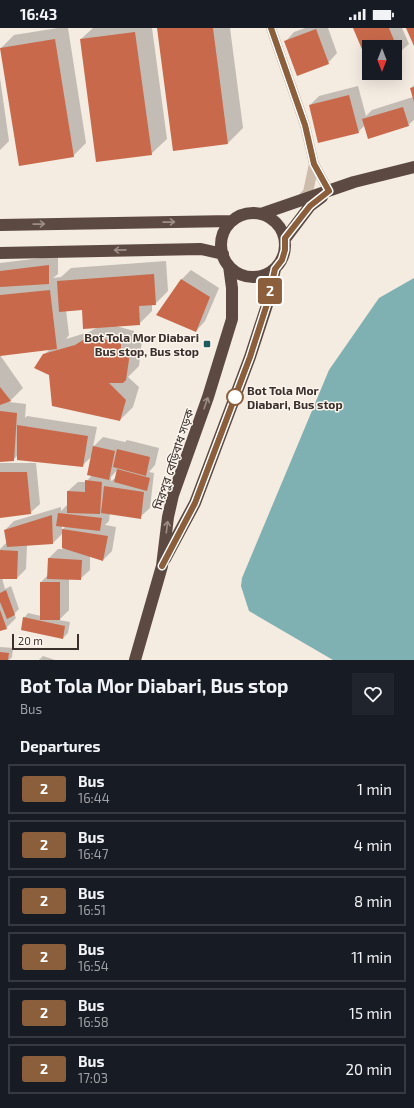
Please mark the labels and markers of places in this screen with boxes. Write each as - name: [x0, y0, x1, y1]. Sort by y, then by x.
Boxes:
- place label: Bot Tola Mor Diabari Bus stop, Bus stop: [84, 330, 199, 358]
- marker: Bot Tola Mor Diabari Bus stop, Bus stop: [202, 339, 212, 349]
- place label: Bot Tola Mor Diabari, Bus stop: [247, 383, 343, 411]
- marker: Bot Tola Mor Diabari, Bus stop: [226, 388, 244, 406]

